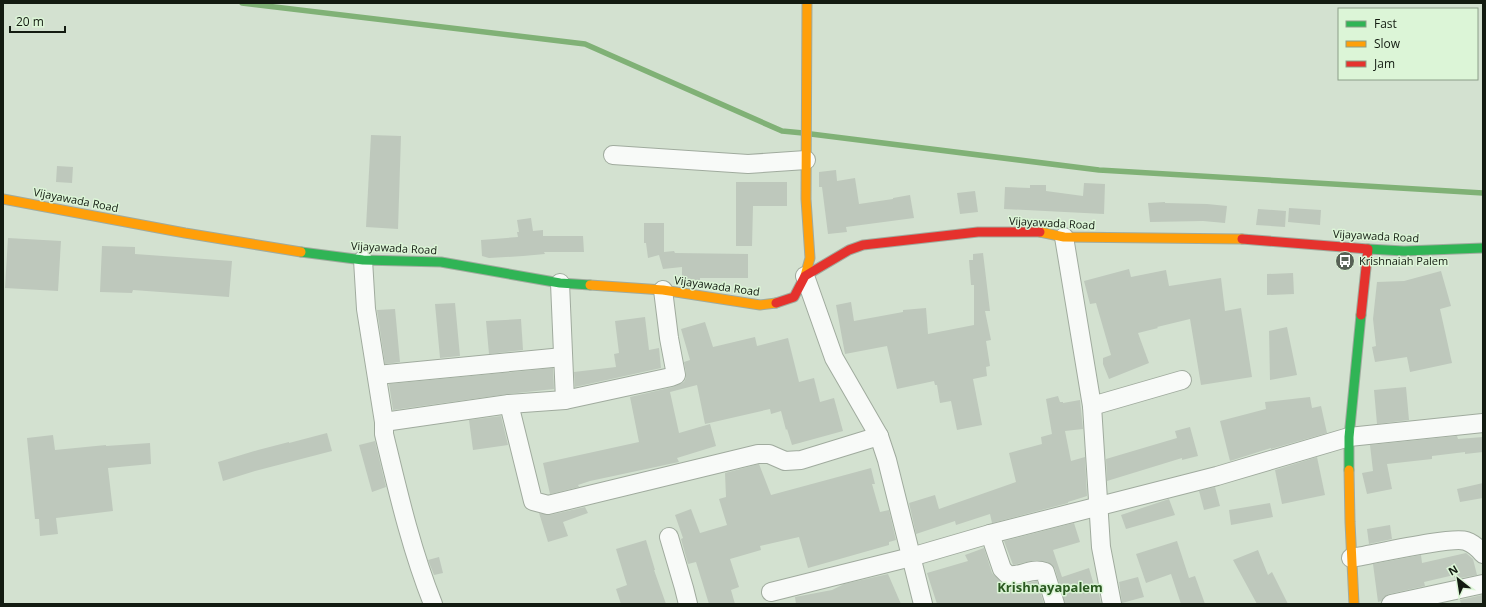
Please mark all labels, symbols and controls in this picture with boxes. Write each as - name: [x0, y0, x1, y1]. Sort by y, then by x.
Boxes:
- scale bar: [10, 8, 65, 34]
- legend: [1338, 8, 1478, 80]
- text: 20 m: [16, 13, 44, 30]
- text: Fast: [1374, 15, 1397, 32]
- text: Slow: [1374, 35, 1401, 52]
- text: Jam: [1373, 55, 1395, 72]
- street label: Vijayawada Road: [32, 184, 120, 215]
- street label: Vijayawada Road: [1008, 213, 1096, 232]
- street label: Vijayawada Road: [1332, 226, 1420, 245]
- street label: Vijayawada Road: [350, 238, 438, 257]
- bus stop icon: Krishnaiah Palem: [1334, 250, 1356, 272]
- place label: Krishnaiah Palem: [1359, 253, 1448, 268]
- street label: Vijayawada Road: [673, 272, 761, 299]
- north arrow: [1438, 559, 1478, 599]
- text: N: [1445, 561, 1460, 579]
- district label: Krishnayapalem: [997, 578, 1103, 596]

